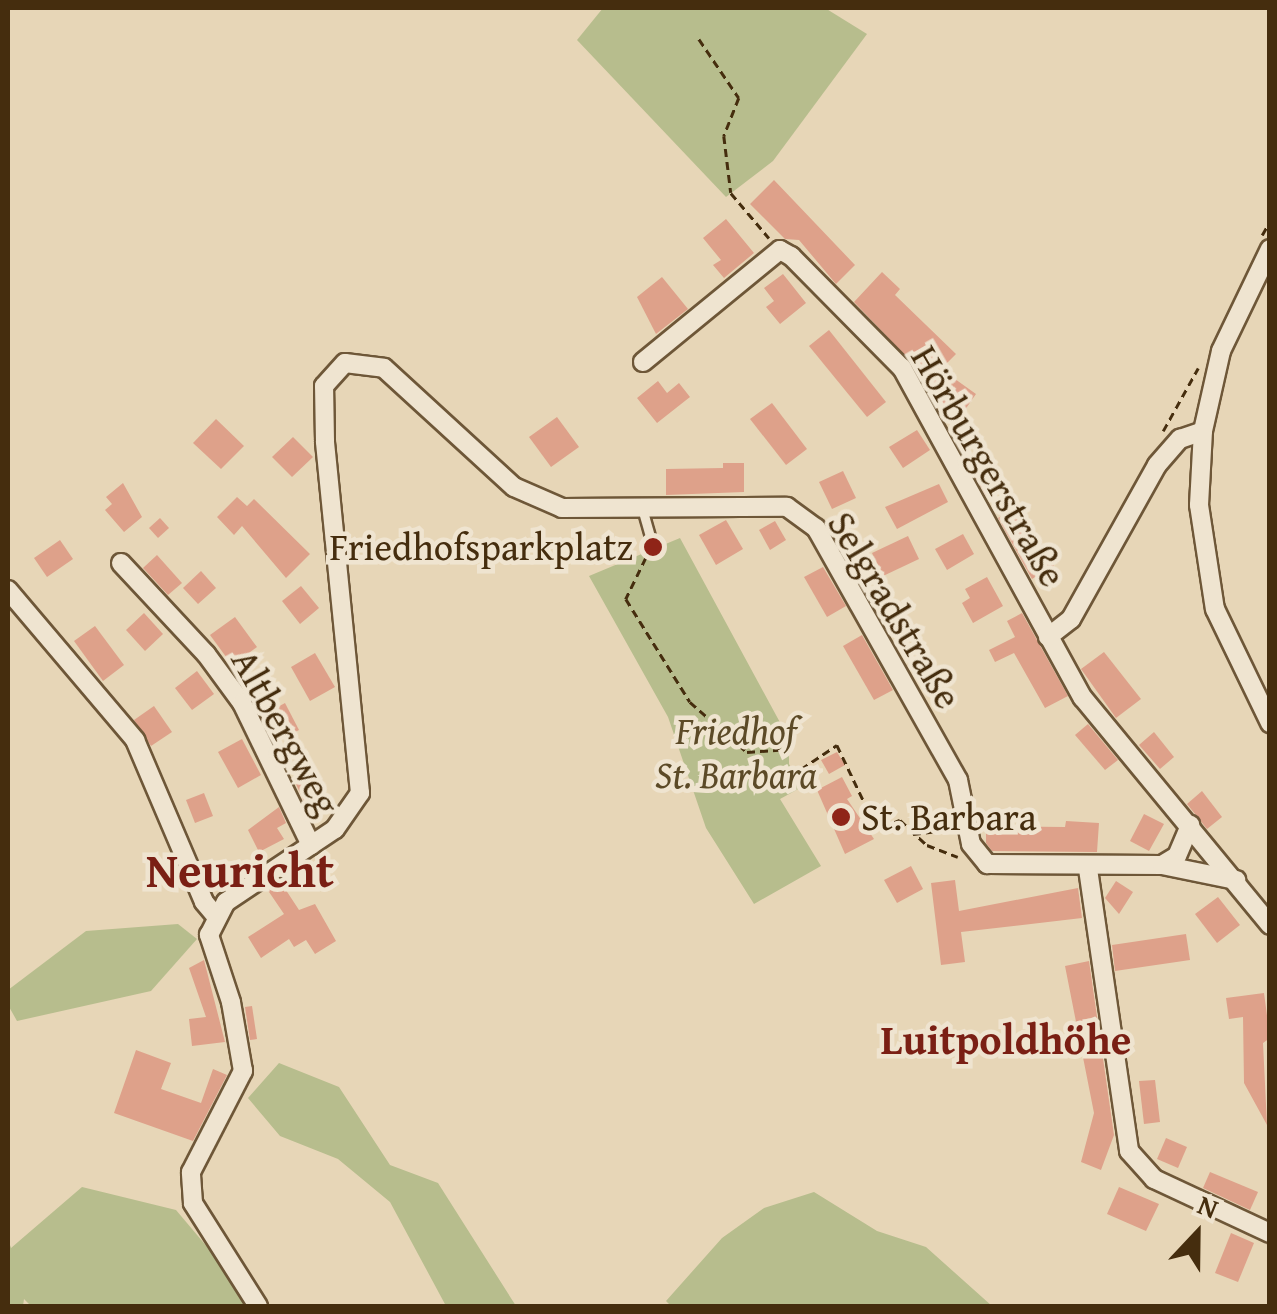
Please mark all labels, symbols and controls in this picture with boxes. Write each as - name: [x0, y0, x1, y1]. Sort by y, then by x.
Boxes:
- street label: Hörburgerstraße: [902, 338, 1076, 594]
- street label: Selgradstraße: [818, 503, 972, 717]
- place label: Friedhofsparkplatz: [329, 524, 633, 570]
- marker: Friedhofsparkplatz: [642, 536, 664, 558]
- street label: Altbergweg: [222, 641, 350, 823]
- park label: Friedhof St. Barbara: [655, 708, 817, 798]
- place label: St. Barbara: [861, 794, 1037, 840]
- marker: St. Barbara: [830, 806, 852, 828]
- district label: Neuricht: [146, 841, 334, 899]
- district label: Luitpoldhöhe: [881, 1014, 1131, 1064]
- text: N: [1192, 1183, 1225, 1228]
- north arrow: [1147, 1184, 1247, 1284]

